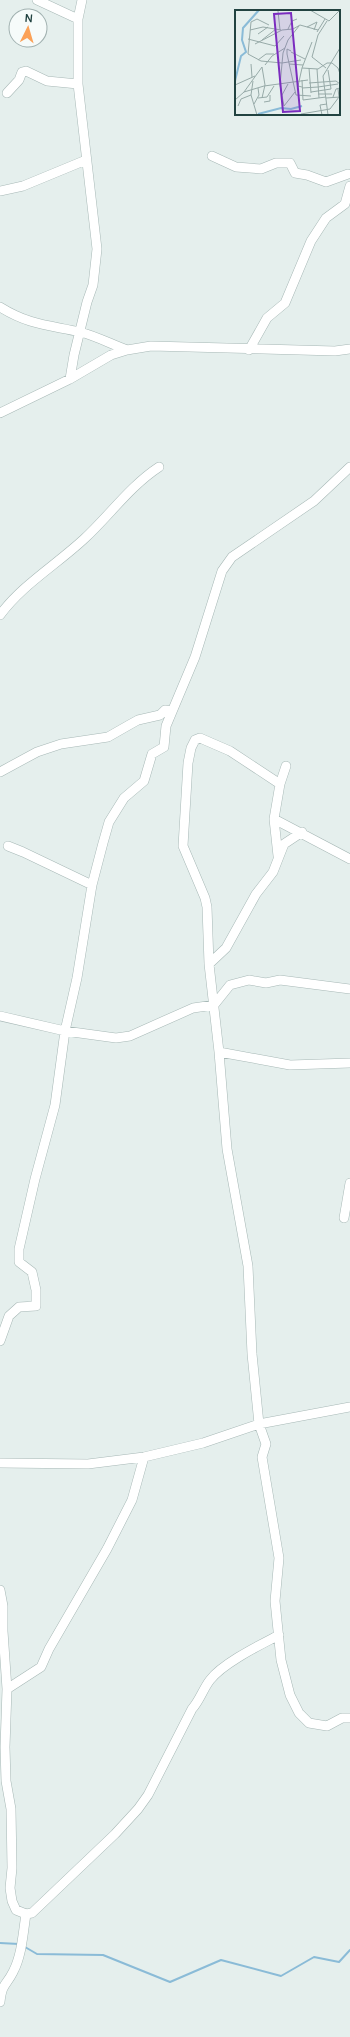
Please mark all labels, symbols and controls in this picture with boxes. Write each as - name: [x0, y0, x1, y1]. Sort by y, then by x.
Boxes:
- north arrow: [8, 8, 48, 48]
- text: N: [24, 10, 34, 25]
- inset map: [235, 10, 340, 115]

